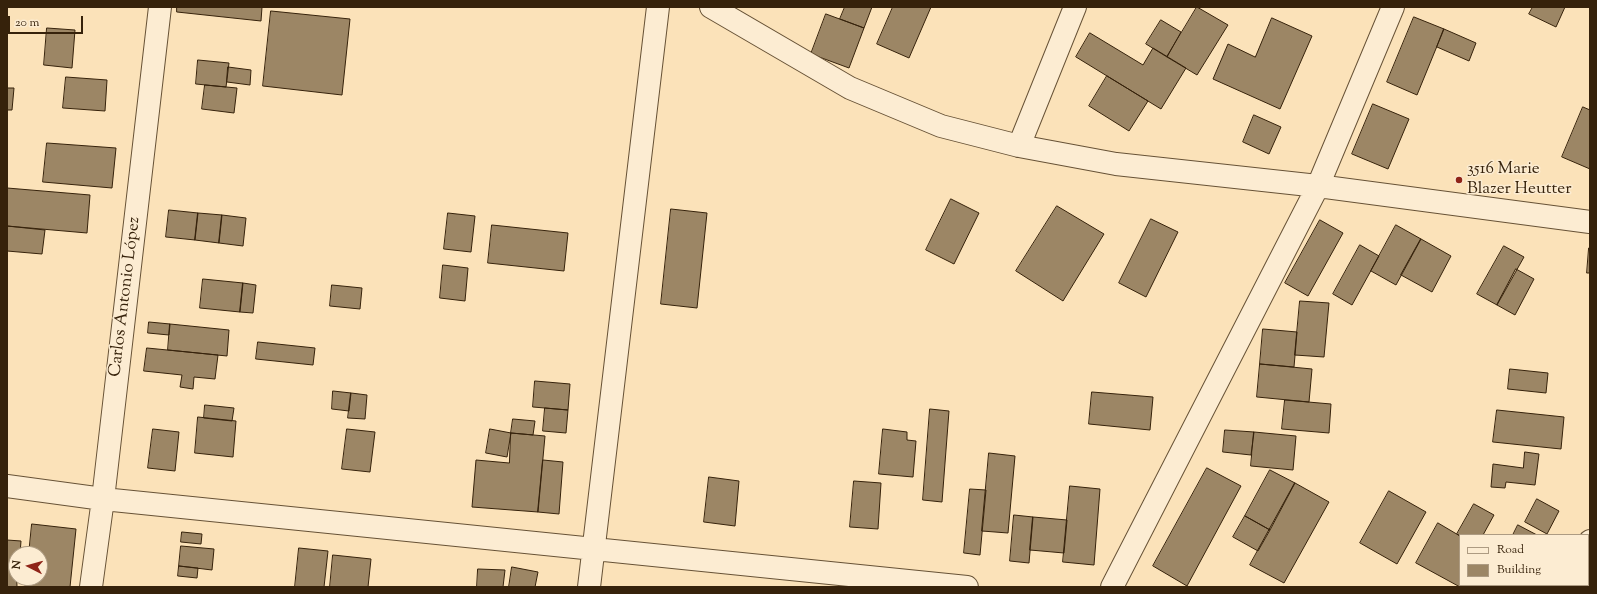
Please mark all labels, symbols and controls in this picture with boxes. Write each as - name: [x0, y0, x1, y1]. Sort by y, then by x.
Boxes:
- scale bar: [10, 8, 85, 34]
- text: 20 m: [15, 14, 39, 32]
- place label: 3516 Marie Blazer Heutter: [1467, 160, 1572, 200]
- marker: 3516 Marie Blazer Heutter: [1454, 175, 1464, 185]
- street label: Carlos Antonio López: [106, 216, 146, 378]
- legend: [1459, 534, 1589, 586]
- text: Road: [1497, 541, 1524, 559]
- north arrow: [8, 546, 48, 586]
- text: N: [9, 560, 25, 570]
- text: Building: [1497, 561, 1541, 579]

